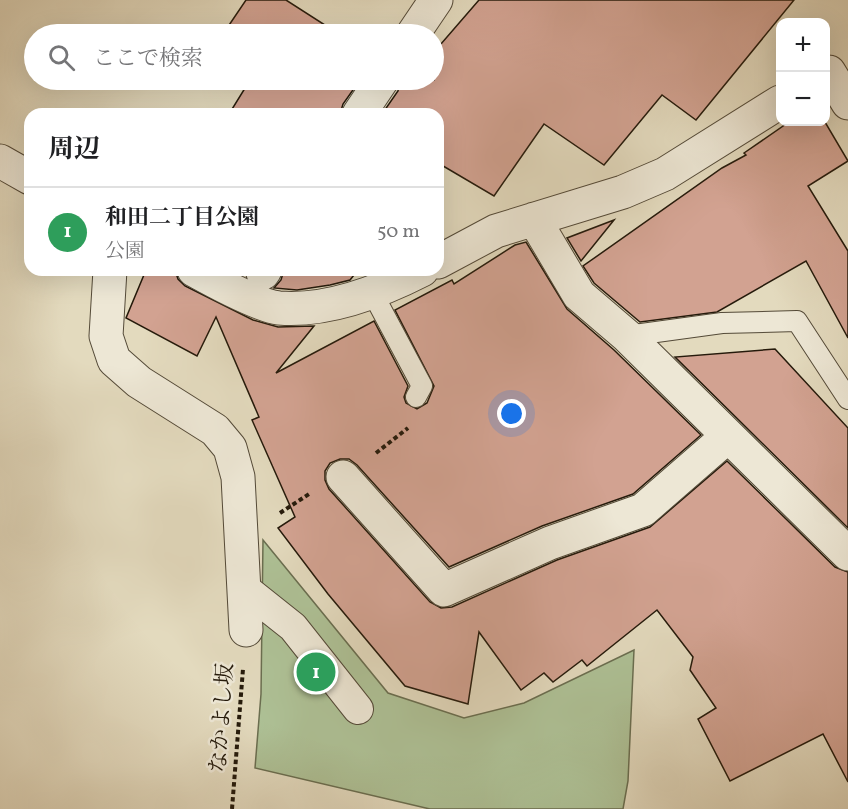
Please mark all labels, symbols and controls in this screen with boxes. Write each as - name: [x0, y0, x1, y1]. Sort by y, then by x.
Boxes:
- map controls: [776, 18, 830, 126]
- button: +: [776, 18, 830, 72]
- search box: [24, 24, 444, 90]
- icon: search: [45, 41, 78, 74]
- text: ここで検索: [93, 44, 203, 75]
- button: −: [776, 72, 830, 126]
- text: 周辺: [48, 132, 100, 168]
- text: 和田二丁目公園: [105, 203, 259, 234]
- text: 1: [63, 218, 72, 246]
- text: 50 m: [377, 218, 420, 246]
- text: 公園: [105, 238, 145, 266]
- your location: [497, 399, 526, 428]
- pin: 1: [296, 650, 336, 694]
- street label: なかよし坂: [204, 662, 242, 774]

